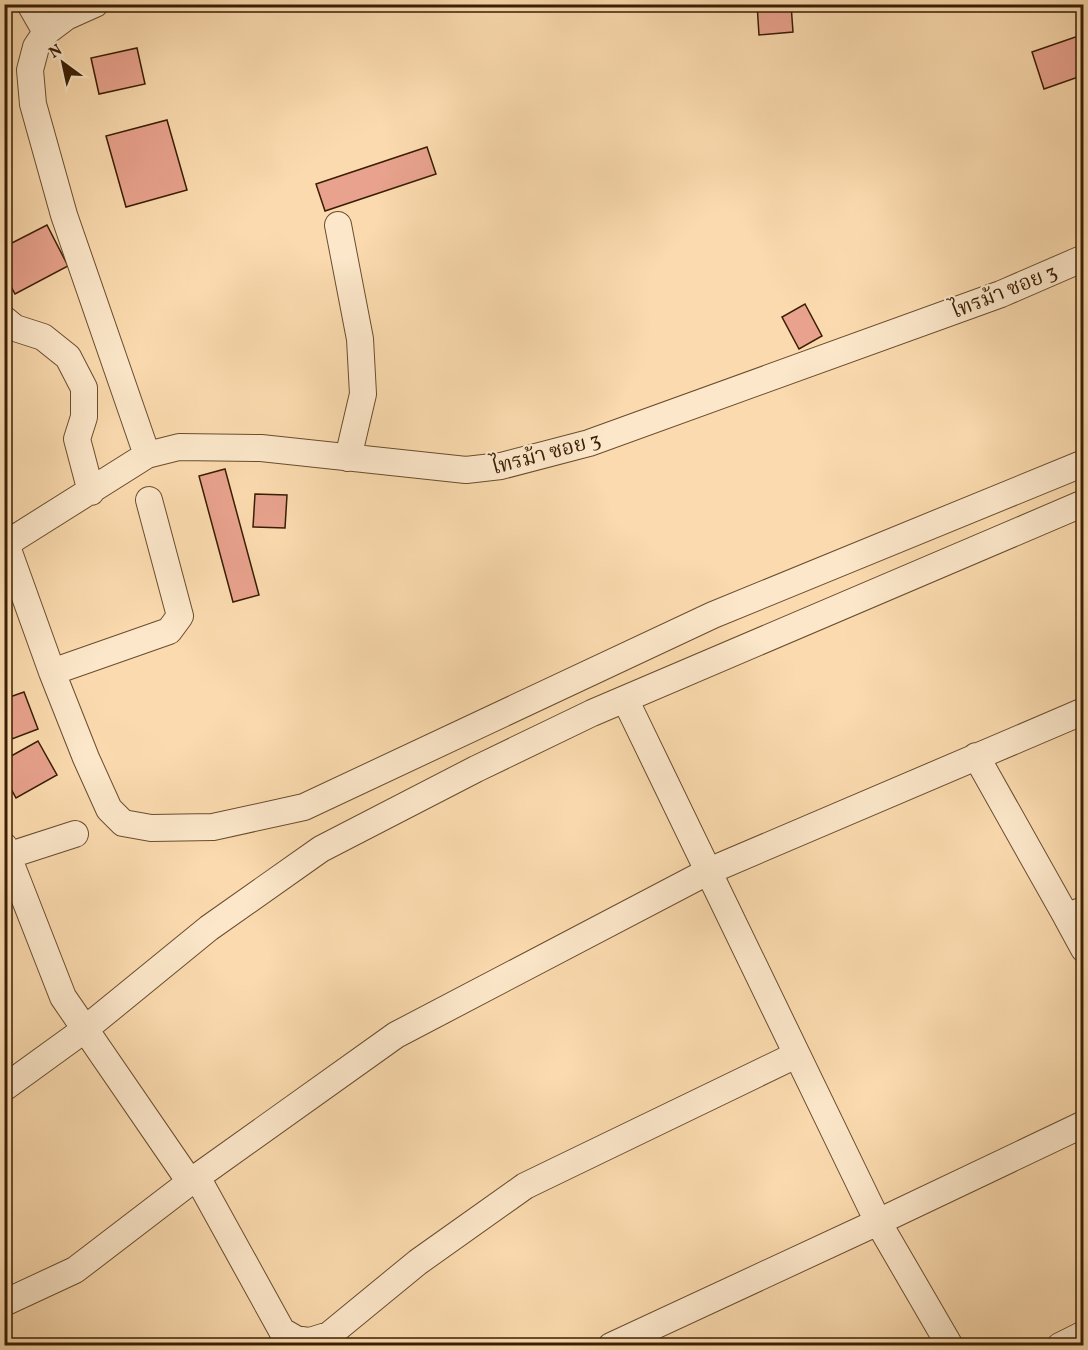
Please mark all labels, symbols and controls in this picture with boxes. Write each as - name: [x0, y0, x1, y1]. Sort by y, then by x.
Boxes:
- north arrow: [33, 33, 93, 93]
- text: N: [45, 40, 67, 64]
- street label: ไทรม้า ซอย 3: [945, 256, 1062, 327]
- street label: ไทรม้า ซอย 3: [487, 424, 604, 483]

